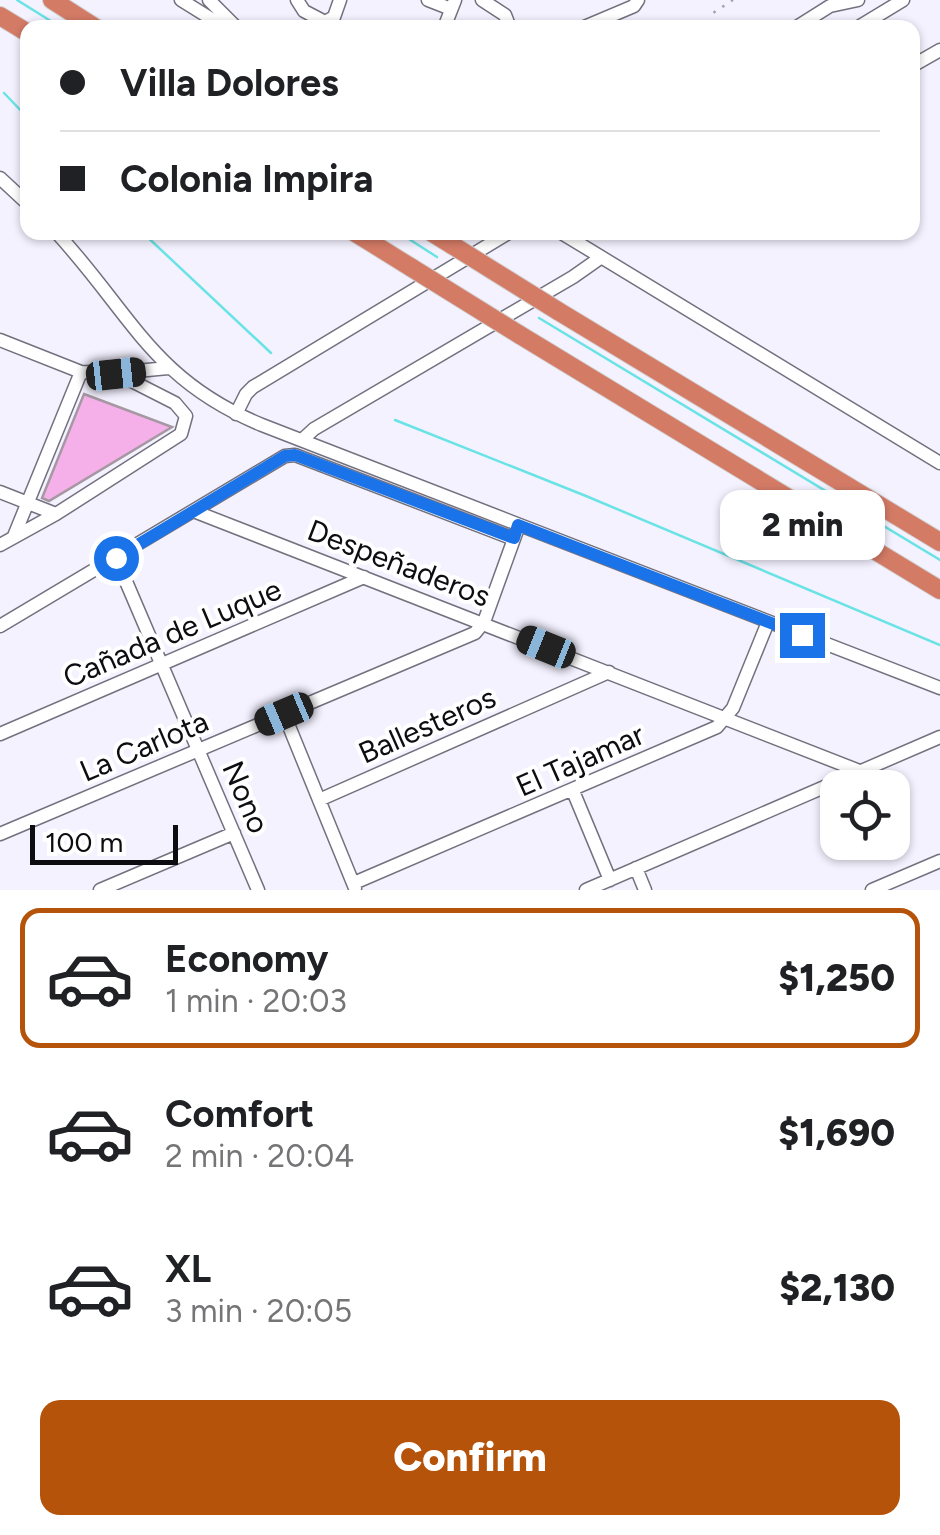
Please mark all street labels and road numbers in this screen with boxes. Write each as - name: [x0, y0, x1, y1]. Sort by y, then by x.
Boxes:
- street label: Despeñaderos: [302, 511, 496, 615]
- street label: Cañada de Luque: [57, 570, 287, 696]
- street label: Ballesteros: [353, 678, 501, 772]
- street label: La Carlota: [74, 702, 214, 790]
- street label: El Tajamar: [510, 715, 650, 805]
- street label: Nono: [214, 755, 278, 839]

